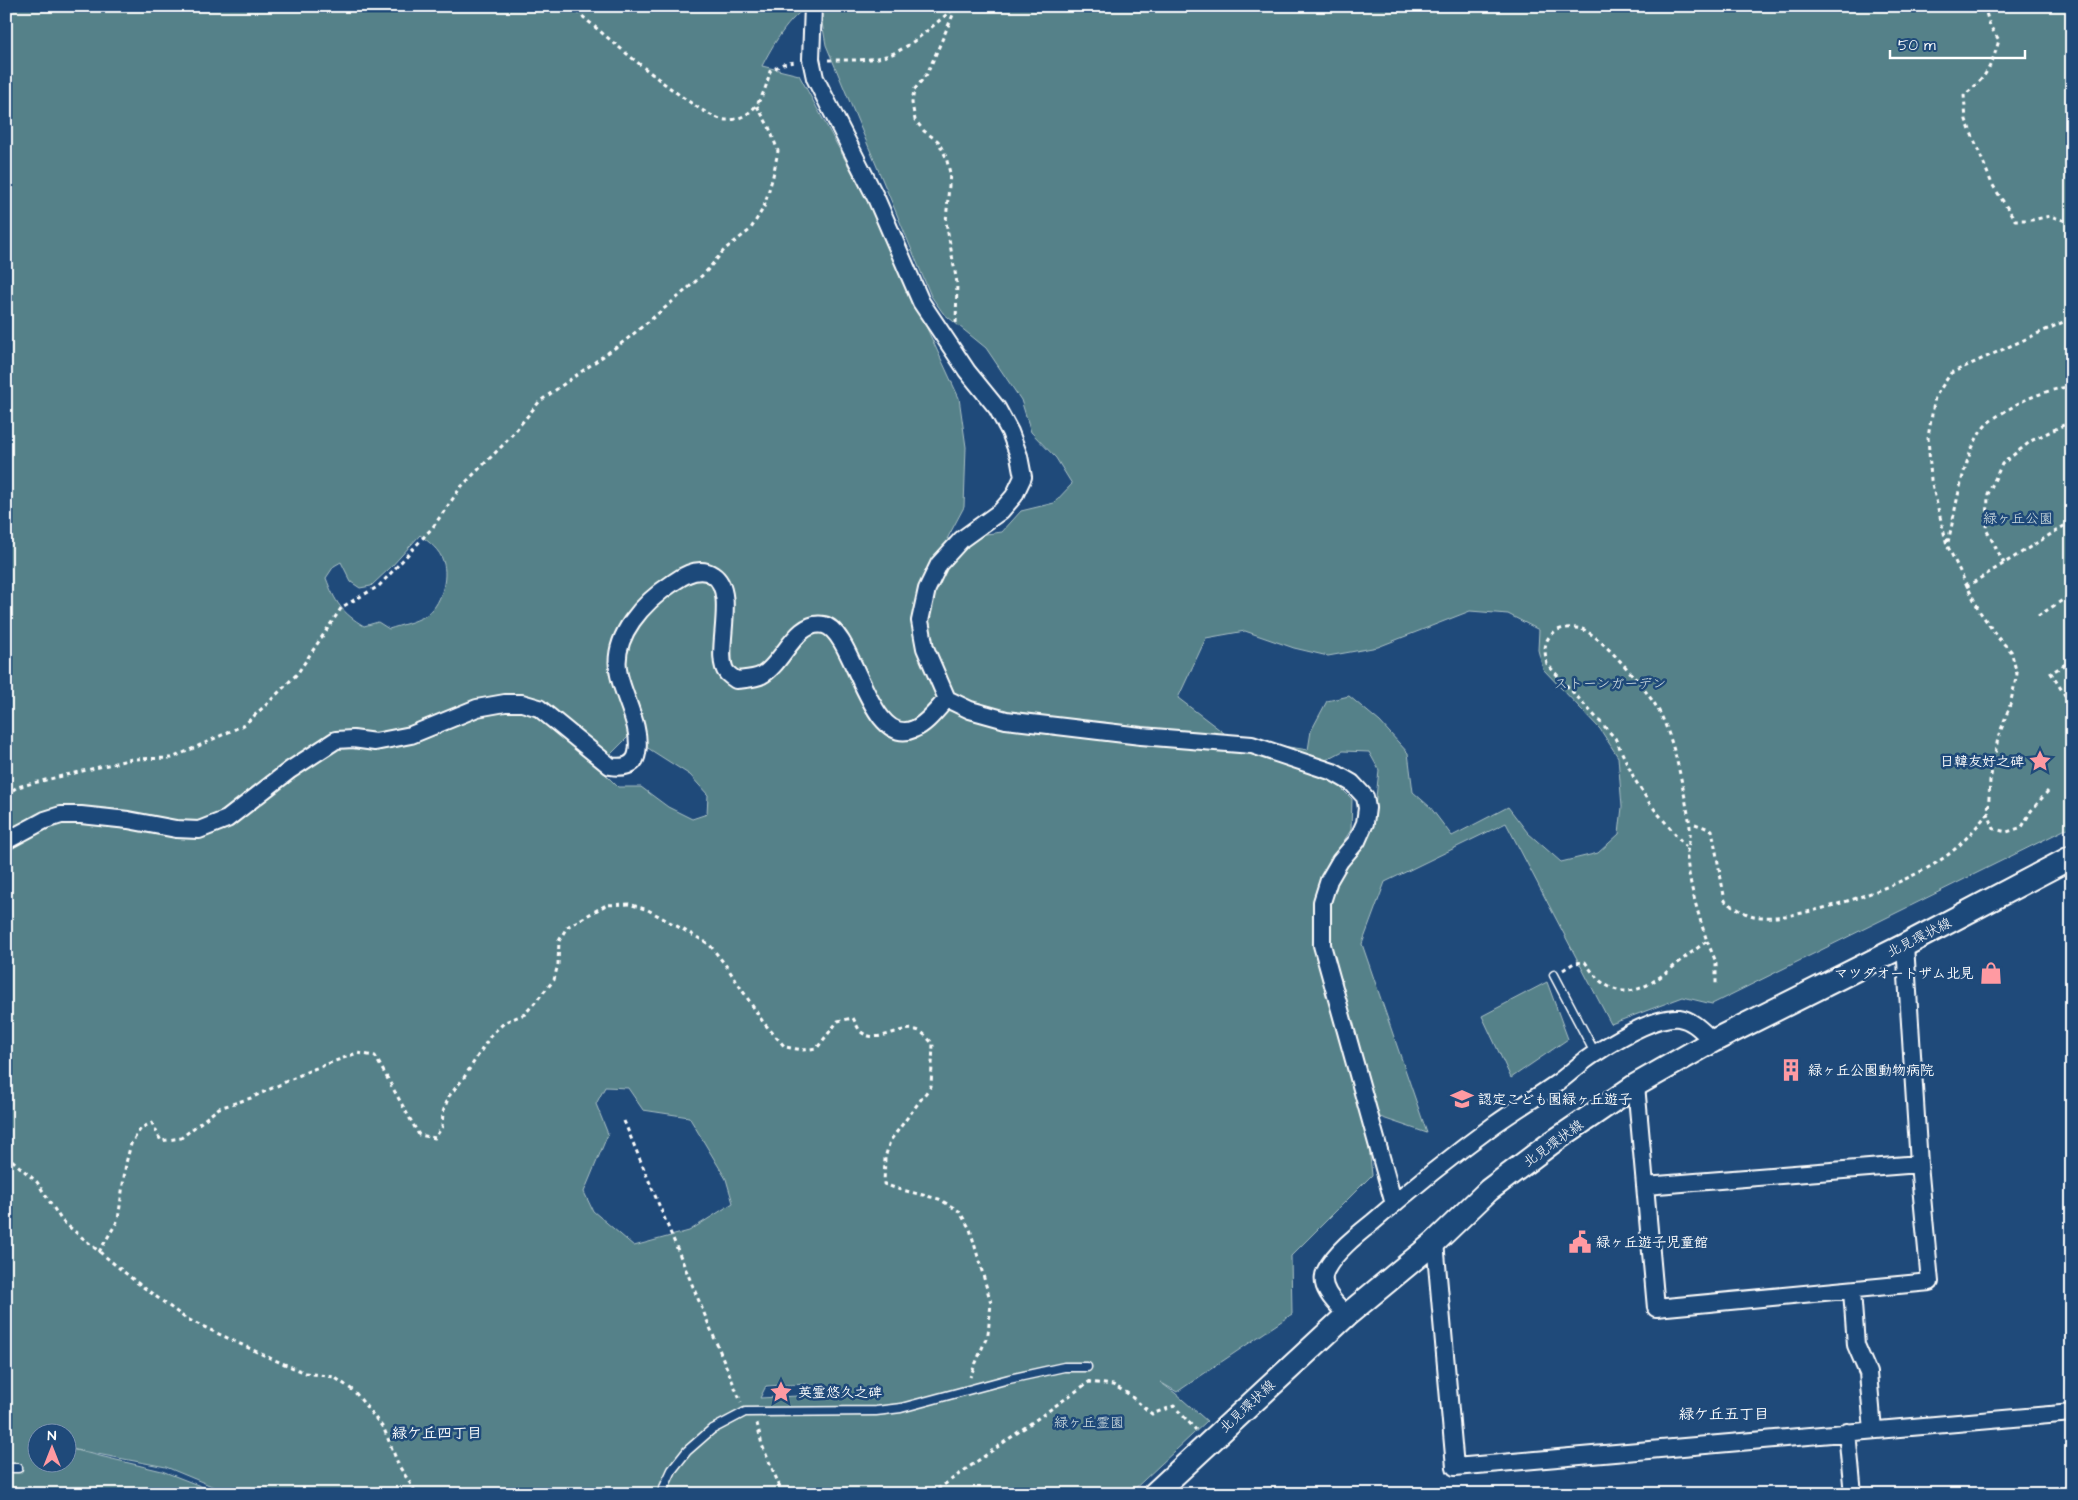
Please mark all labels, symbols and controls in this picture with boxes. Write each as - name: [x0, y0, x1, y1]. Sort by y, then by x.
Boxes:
- scale bar: [1890, 28, 2026, 60]
- text: 50 m: [1898, 35, 1936, 56]
- park label: 緑ヶ丘公園: [1983, 509, 2053, 529]
- park label: ストーンガーデン: [1554, 674, 1666, 694]
- place icon: 日韓友好之碑: [2027, 748, 2053, 774]
- place label: 日韓友好之碑: [1940, 752, 2024, 772]
- street label: 北見環状線: [1884, 913, 1955, 963]
- shop icon: マツダオートザム北見: [1978, 960, 2004, 986]
- place label: マツダオートザム北見: [1834, 964, 1974, 984]
- building icon: 緑ヶ丘公園動物病院: [1778, 1057, 1804, 1083]
- place label: 緑ヶ丘公園動物病院: [1808, 1061, 1934, 1081]
- school or university icon: 認定こども園緑ヶ丘遊子: [1449, 1086, 1475, 1112]
- place label: 認定こども園緑ヶ丘遊子: [1478, 1090, 1632, 1110]
- street label: 北見環状線: [1519, 1115, 1588, 1172]
- public building icon: 緑ヶ丘遊子児童館: [1567, 1229, 1593, 1255]
- place label: 緑ヶ丘遊子児童館: [1596, 1233, 1708, 1253]
- street label: 北見環状線: [1215, 1376, 1280, 1438]
- place icon: 英霊悠久之碑: [768, 1379, 794, 1405]
- place label: 英霊悠久之碑: [798, 1383, 882, 1403]
- district label: 緑ケ丘五丁目: [1679, 1404, 1769, 1425]
- park label: 緑ヶ丘霊園: [1054, 1413, 1124, 1433]
- north arrow: [28, 1422, 78, 1472]
- district label: 緑ケ丘四丁目: [392, 1423, 482, 1444]
- text: N: [48, 1426, 57, 1446]

